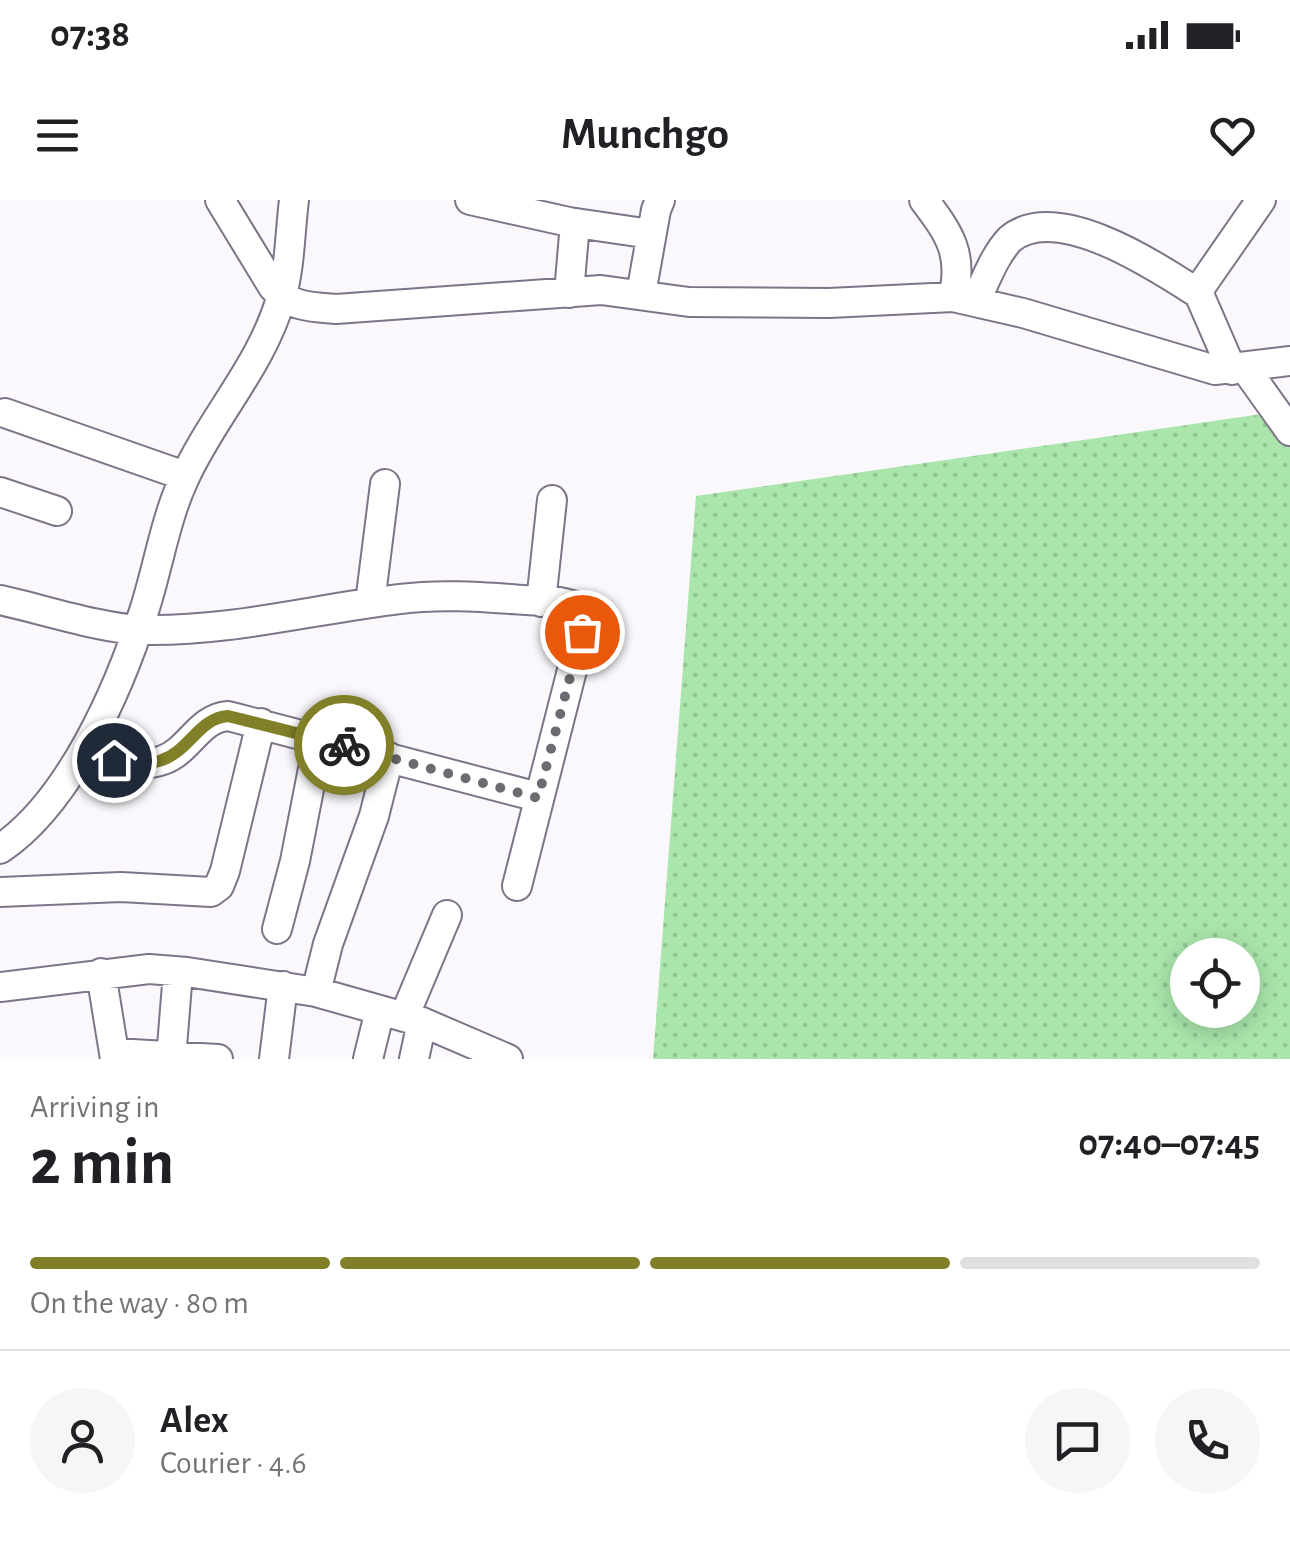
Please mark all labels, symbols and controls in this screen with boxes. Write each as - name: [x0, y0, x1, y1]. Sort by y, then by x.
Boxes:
- text: 07:38: [50, 16, 130, 54]
- icon: menu: [30, 108, 85, 163]
- icon: heart: [1205, 108, 1260, 163]
- text: Munchgo: [561, 112, 729, 157]
- pin: [540, 590, 625, 675]
- icon: bag: [555, 605, 610, 660]
- courier: [294, 695, 394, 795]
- pin: [72, 718, 157, 803]
- icon: bike: [317, 718, 372, 773]
- icon: home: [87, 733, 142, 788]
- map controls: [1170, 938, 1260, 1028]
- button: locate: [1170, 938, 1260, 1028]
- text: Arriving in: [30, 1091, 159, 1123]
- text: 07:40–07:45: [1078, 1125, 1260, 1163]
- text: 2 min: [30, 1131, 174, 1196]
- text: On the way · 80 m: [30, 1287, 249, 1319]
- button: person: [30, 1388, 135, 1493]
- button: chat: [1025, 1388, 1130, 1493]
- button: phone: [1155, 1388, 1260, 1493]
- text: Alex: [160, 1402, 229, 1440]
- text: Courier · 4.6: [160, 1447, 307, 1479]

